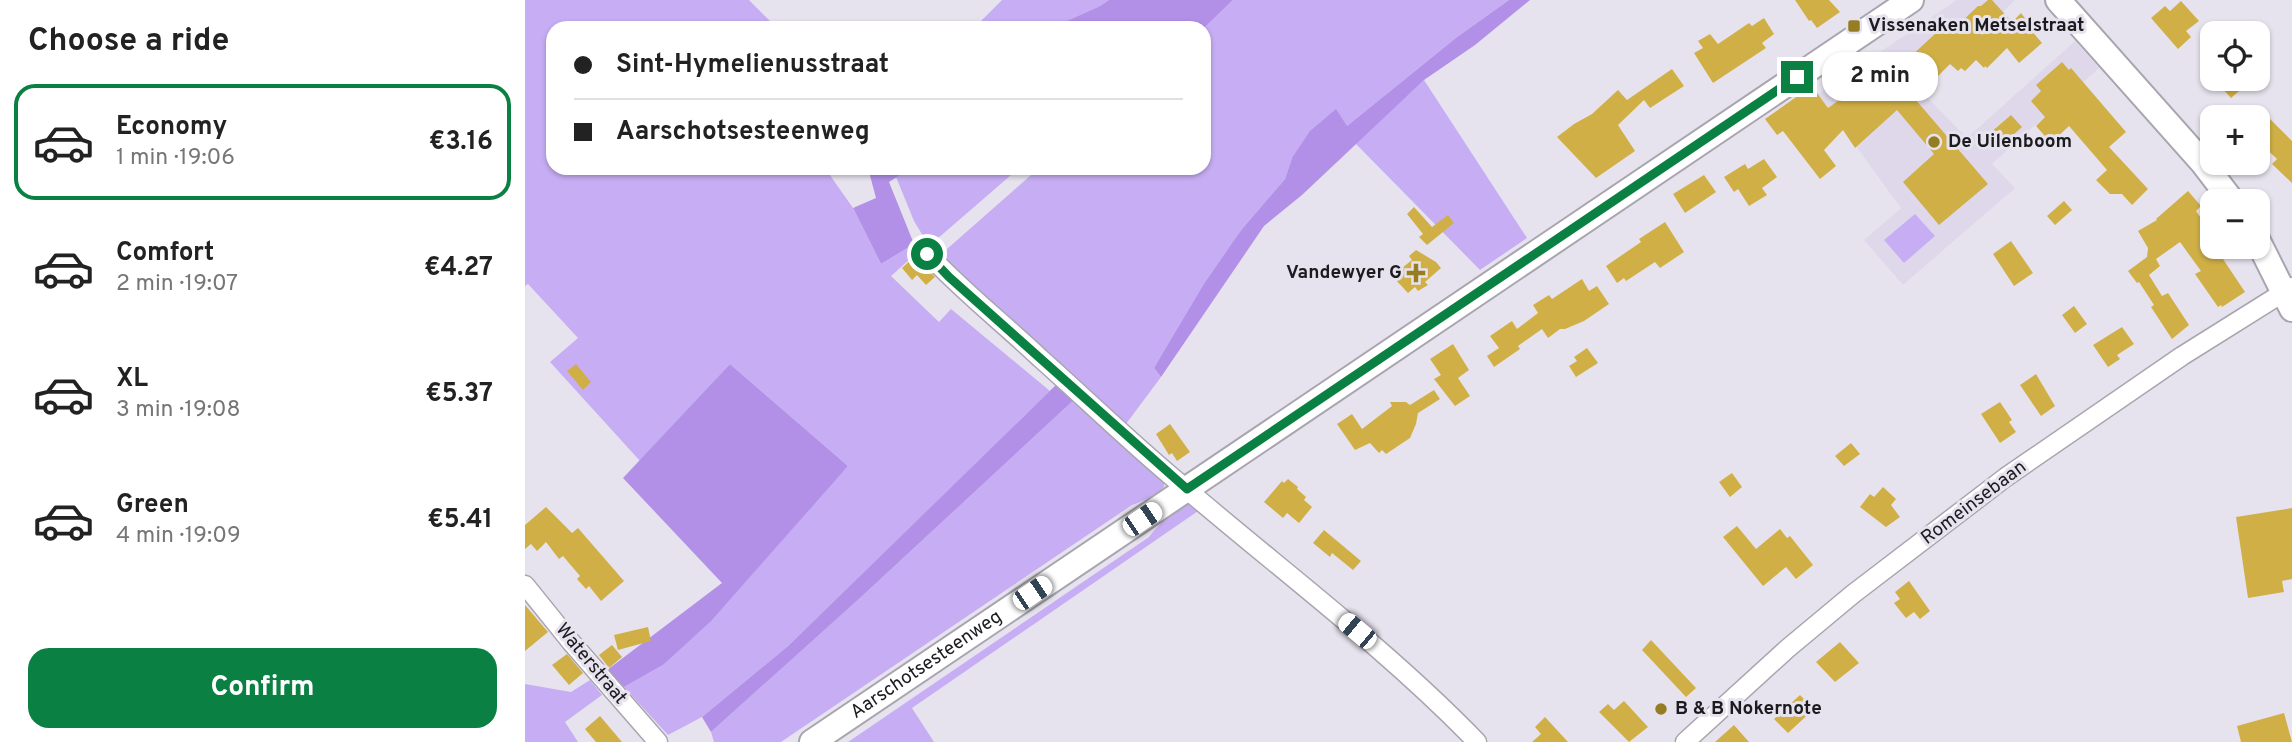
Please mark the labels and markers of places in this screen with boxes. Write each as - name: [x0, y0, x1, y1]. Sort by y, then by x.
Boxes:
- place label: Vissenaken Metselstraat: [1868, 14, 2084, 38]
- marker: Vissenaken Metselstraat: [1846, 18, 1862, 34]
- place label: De Uilenboom: [1948, 130, 2072, 154]
- marker: De Uilenboom: [1926, 134, 1942, 150]
- place label: Vandewyer G: [1286, 261, 1402, 285]
- marker: Vandewyer G: [1408, 265, 1424, 281]
- place label: B & B Nokernote: [1675, 697, 1822, 721]
- marker: B & B Nokernote: [1653, 701, 1669, 717]

